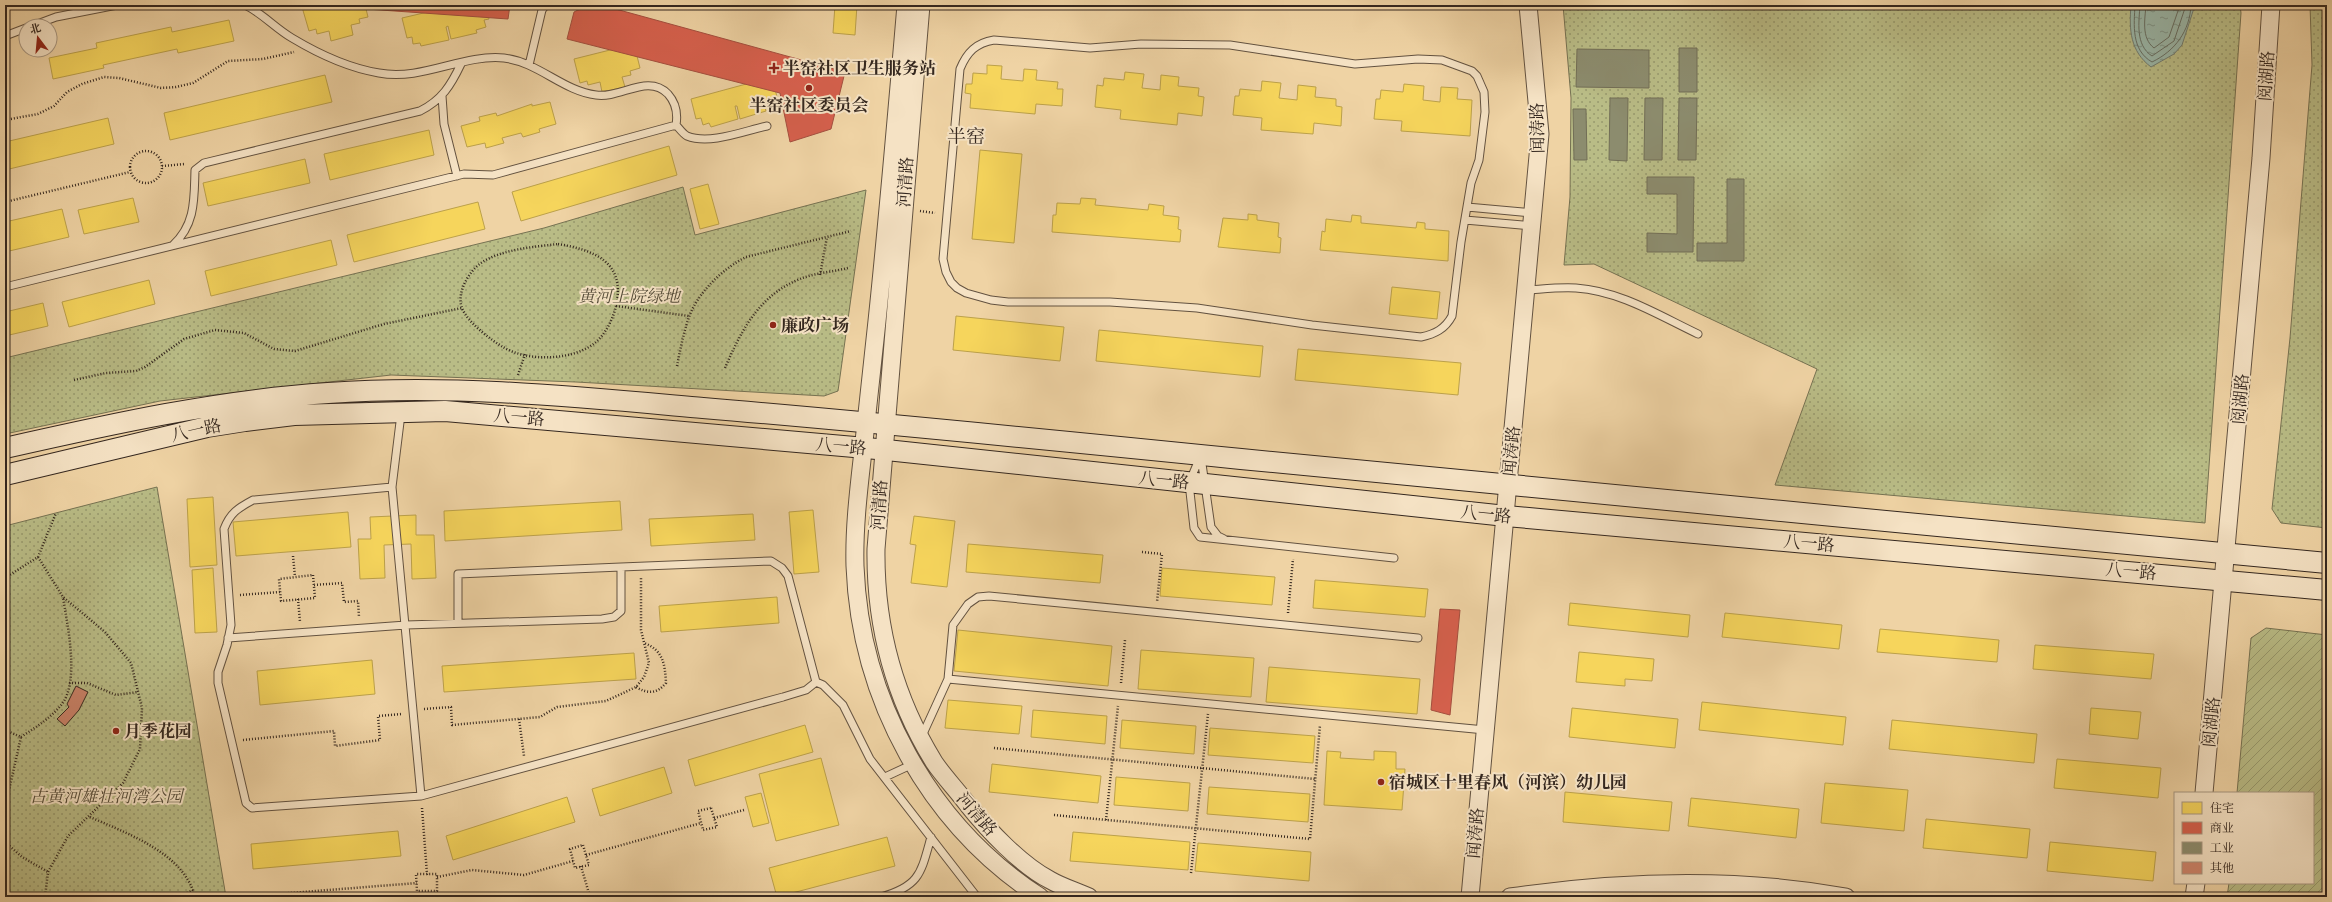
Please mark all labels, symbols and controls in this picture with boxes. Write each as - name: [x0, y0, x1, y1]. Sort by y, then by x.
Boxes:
- north arrow: [18, 18, 58, 58]
- text: 北: [28, 21, 43, 38]
- street label: 阅湖路: [2254, 50, 2280, 102]
- place label: 半窑社区卫生服务站: [783, 58, 936, 80]
- marker: 半窑社区卫生服务站: [768, 62, 780, 74]
- marker: 半窑社区委员会: [804, 83, 814, 93]
- place label: 半窑社区委员会: [750, 95, 869, 117]
- street label: 闻涛路: [1527, 102, 1549, 154]
- district label: 半窑: [947, 126, 985, 149]
- street label: 河清路: [893, 156, 919, 208]
- park label: 黄河上院绿地: [578, 286, 682, 308]
- place label: 廉政广场: [781, 315, 849, 337]
- marker: 廉政广场: [768, 320, 778, 330]
- street label: 阅湖路: [2228, 373, 2254, 425]
- street label: 八一路: [493, 405, 545, 431]
- street label: 八一路: [169, 415, 223, 447]
- street label: 闻涛路: [1498, 425, 1526, 478]
- street label: 八一路: [815, 434, 867, 460]
- street label: 八一路: [1137, 467, 1190, 495]
- street label: 河清路: [867, 479, 893, 531]
- street label: 八一路: [1459, 501, 1512, 529]
- street label: 八一路: [1783, 531, 1835, 557]
- street label: 八一路: [2105, 559, 2157, 585]
- street label: 阅湖路: [2198, 696, 2226, 749]
- place label: 月季花园: [124, 721, 192, 743]
- marker: 月季花园: [111, 726, 121, 736]
- place label: 宿城区十里春风（河滨）幼儿园: [1389, 772, 1627, 794]
- marker: 宿城区十里春风（河滨）幼儿园: [1376, 777, 1386, 787]
- park label: 古黄河雄壮河湾公园: [30, 786, 185, 808]
- street label: 河清路: [951, 788, 1001, 841]
- legend: [2174, 792, 2314, 884]
- text: 住宅: [2210, 801, 2234, 816]
- street label: 闻涛路: [1463, 807, 1489, 859]
- text: 商业: [2210, 821, 2234, 836]
- text: 工业: [2210, 841, 2234, 856]
- text: 其他: [2210, 861, 2234, 876]

